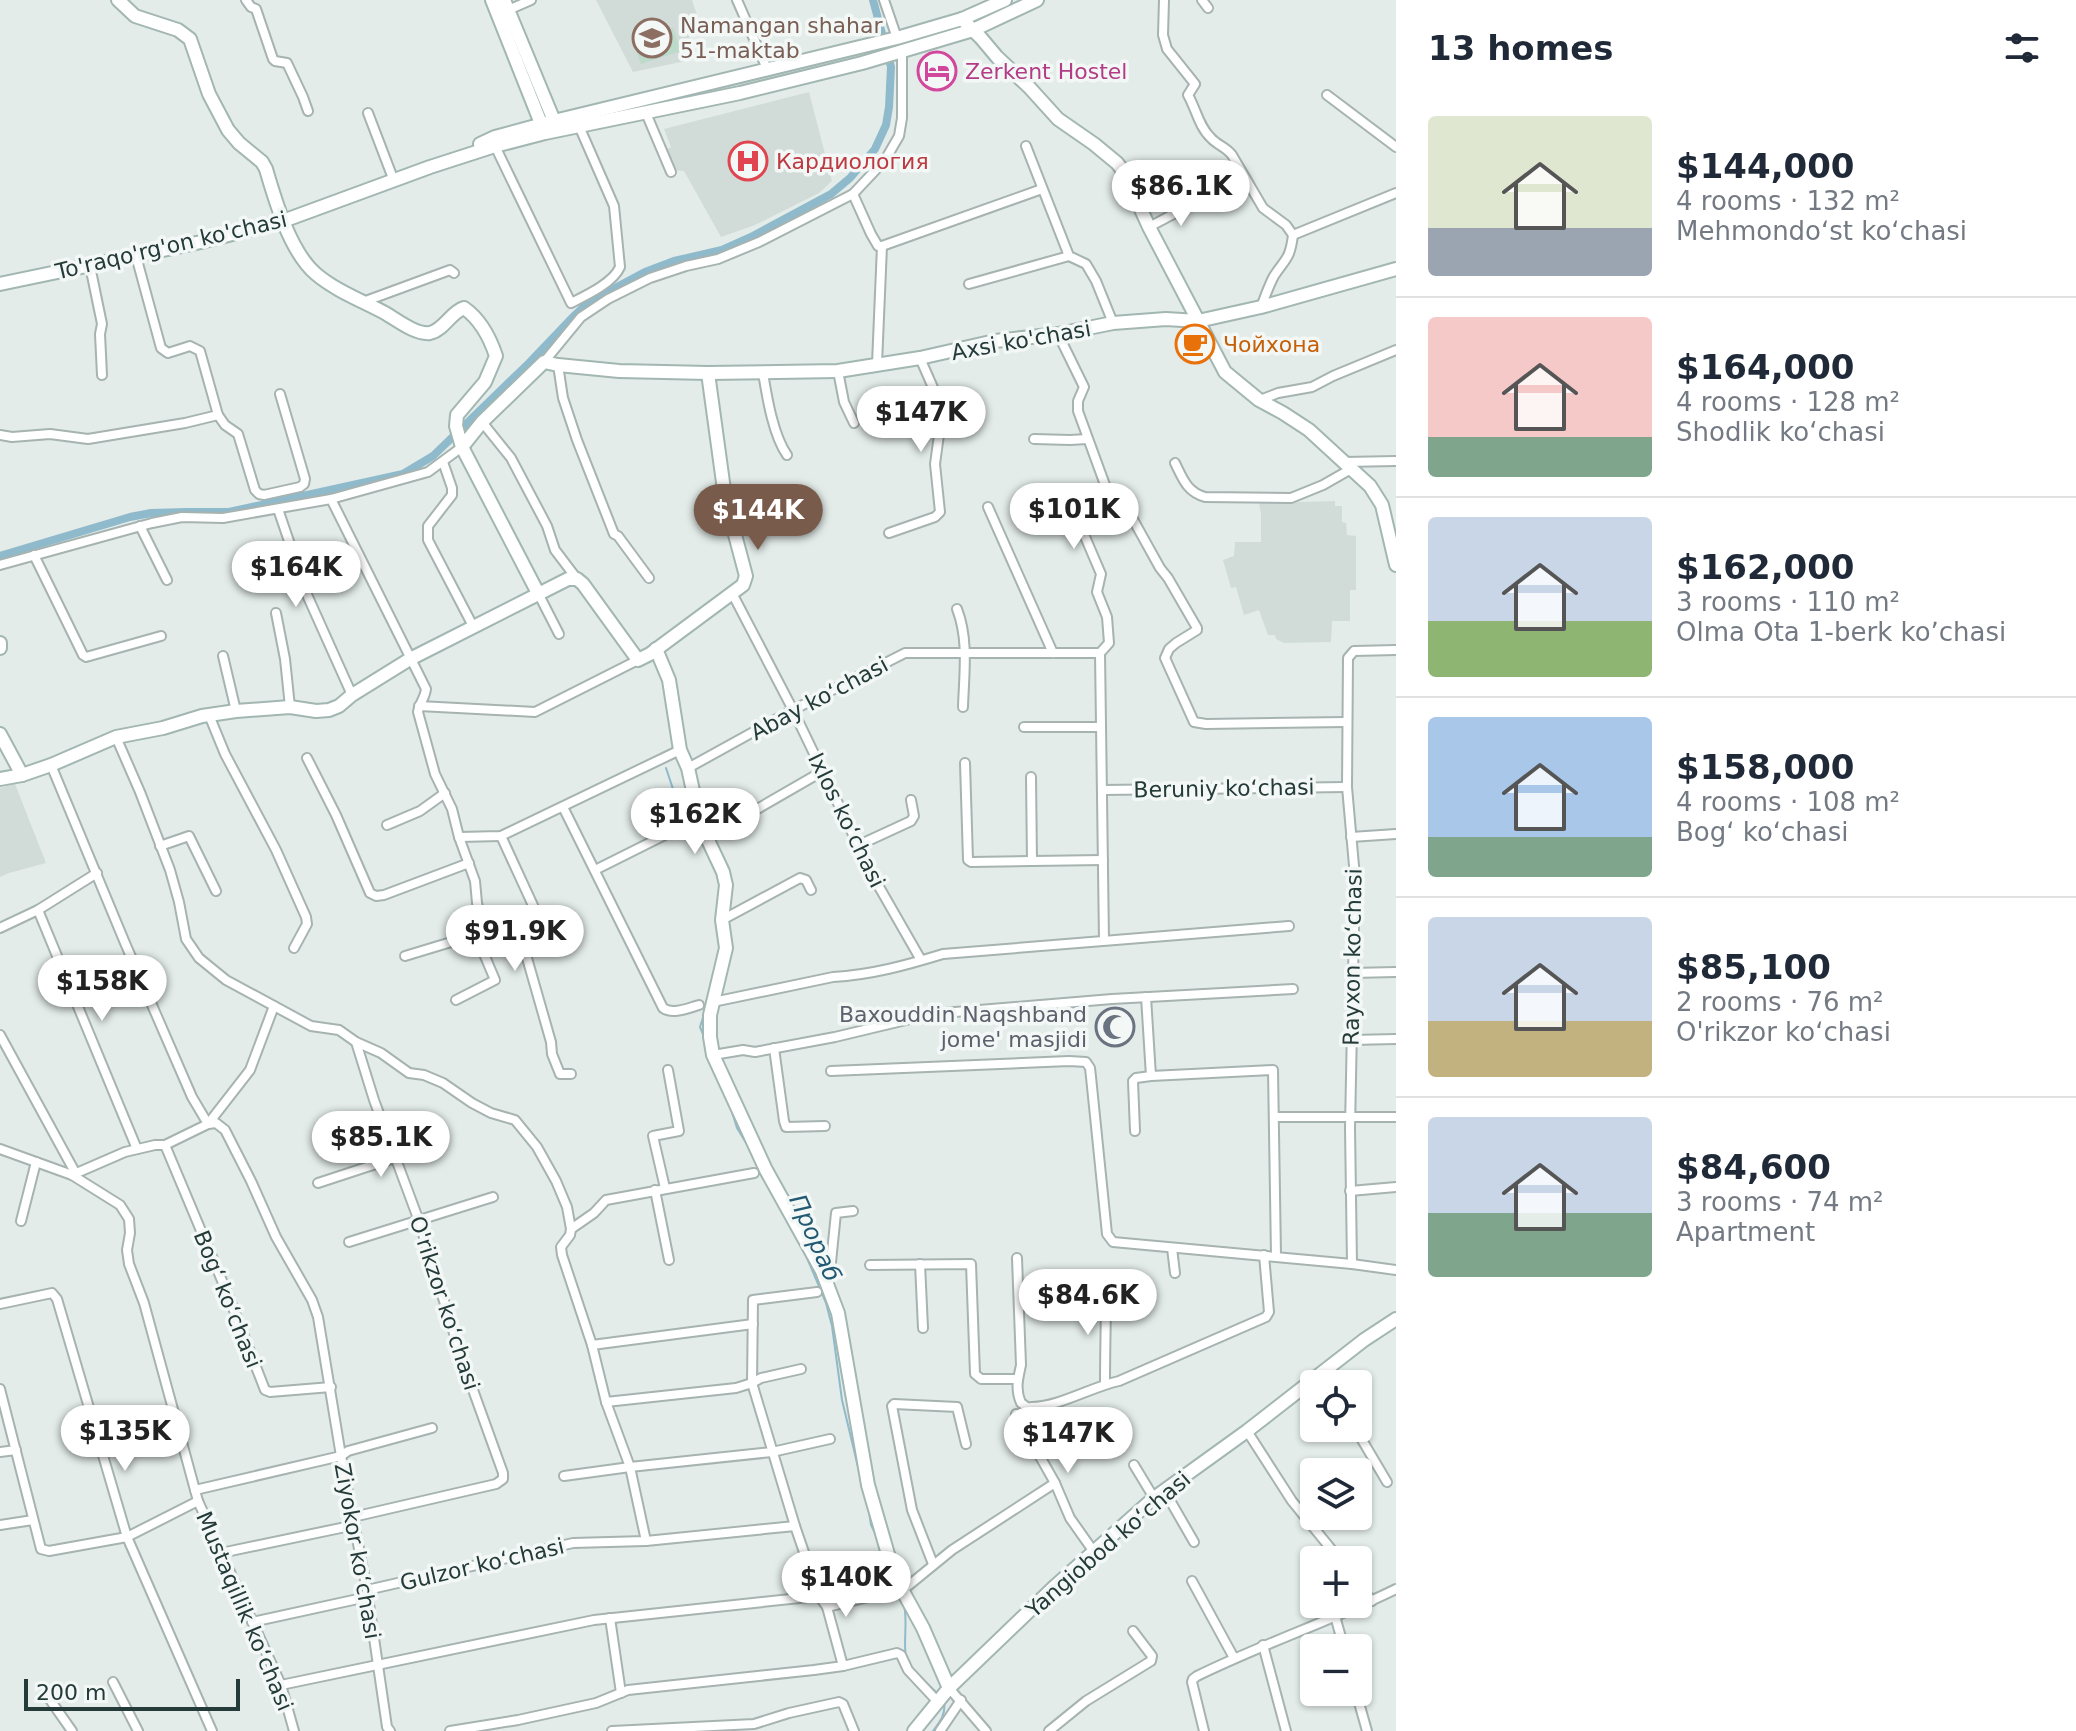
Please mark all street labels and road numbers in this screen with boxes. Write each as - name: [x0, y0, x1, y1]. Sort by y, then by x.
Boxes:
- street label: To'raqo'rg'on ko'chasi: [52, 207, 289, 285]
- street label: Axsi ko'chasi: [949, 316, 1093, 365]
- street label: Abay koʻchasi: [746, 652, 892, 745]
- street label: Ixlos koʻchasi: [803, 749, 890, 892]
- street label: Beruniy koʻchasi: [1133, 774, 1315, 803]
- street label: Rayxon koʻchasi: [1338, 868, 1367, 1046]
- street label: O'rikzor koʻchasi: [405, 1213, 485, 1393]
- street label: Bogʻ koʻchasi: [189, 1227, 266, 1372]
- street label: Ziyokor koʻchasi: [330, 1461, 385, 1641]
- street label: Yangiobod koʻchasi: [1020, 1466, 1195, 1623]
- street label: Mustaqillik koʻchasi: [191, 1508, 298, 1715]
- street label: Gulzor koʻchasi: [398, 1533, 567, 1596]

